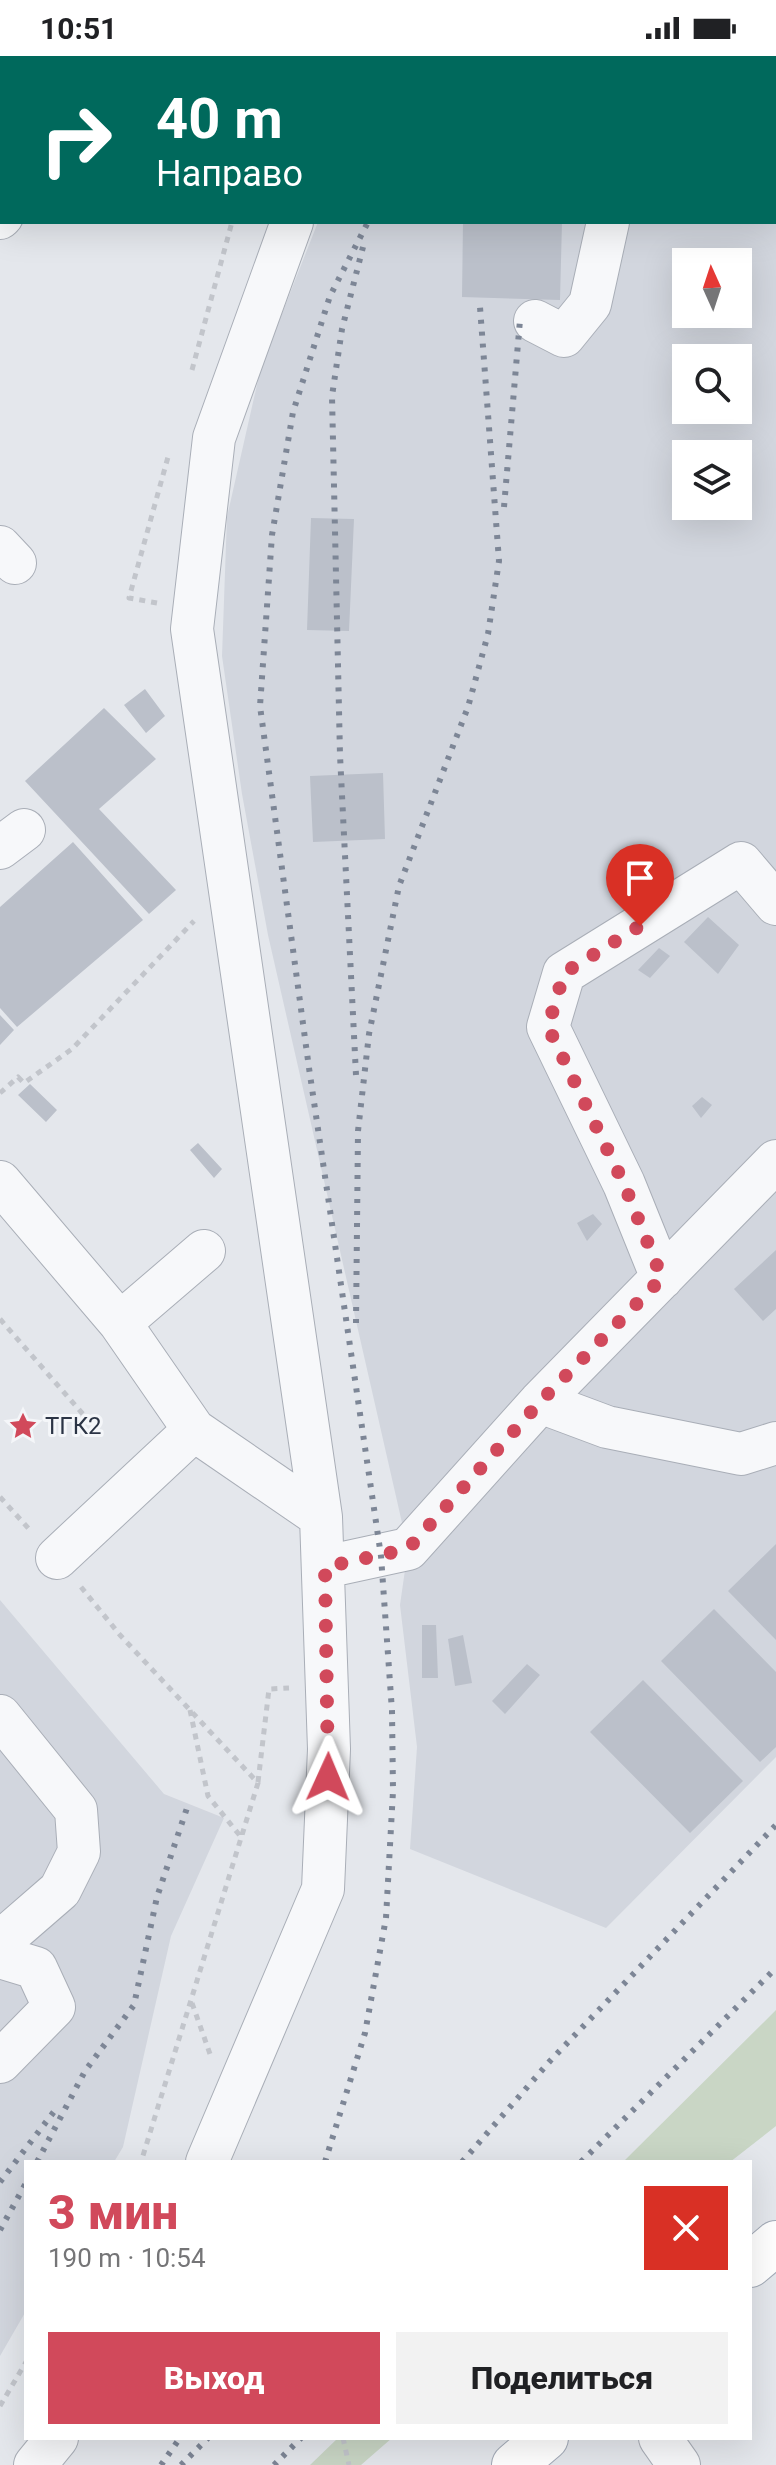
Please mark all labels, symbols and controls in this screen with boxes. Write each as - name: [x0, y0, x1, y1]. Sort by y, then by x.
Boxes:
- text: 10:51: [40, 11, 117, 46]
- text: 40 m: [156, 86, 283, 152]
- icon: right: [24, 88, 128, 192]
- text: Направо: [156, 153, 303, 195]
- north arrow: [672, 248, 752, 328]
- map controls: [672, 248, 752, 520]
- button: search: [672, 344, 752, 424]
- button: layers: [672, 440, 752, 520]
- pin: [606, 844, 674, 926]
- icon: arrive: [618, 856, 662, 900]
- place icon: ТГК2: [8, 1411, 38, 1441]
- place label: ТГК2: [45, 1412, 102, 1440]
- position arrow: [286, 1735, 370, 1819]
- text: 3 мин: [48, 2184, 178, 2241]
- button: close: [644, 2186, 728, 2270]
- text: 190 m · 10:54: [48, 2243, 206, 2273]
- button: Выход: [48, 2332, 380, 2424]
- button: Поделиться: [396, 2332, 728, 2424]

